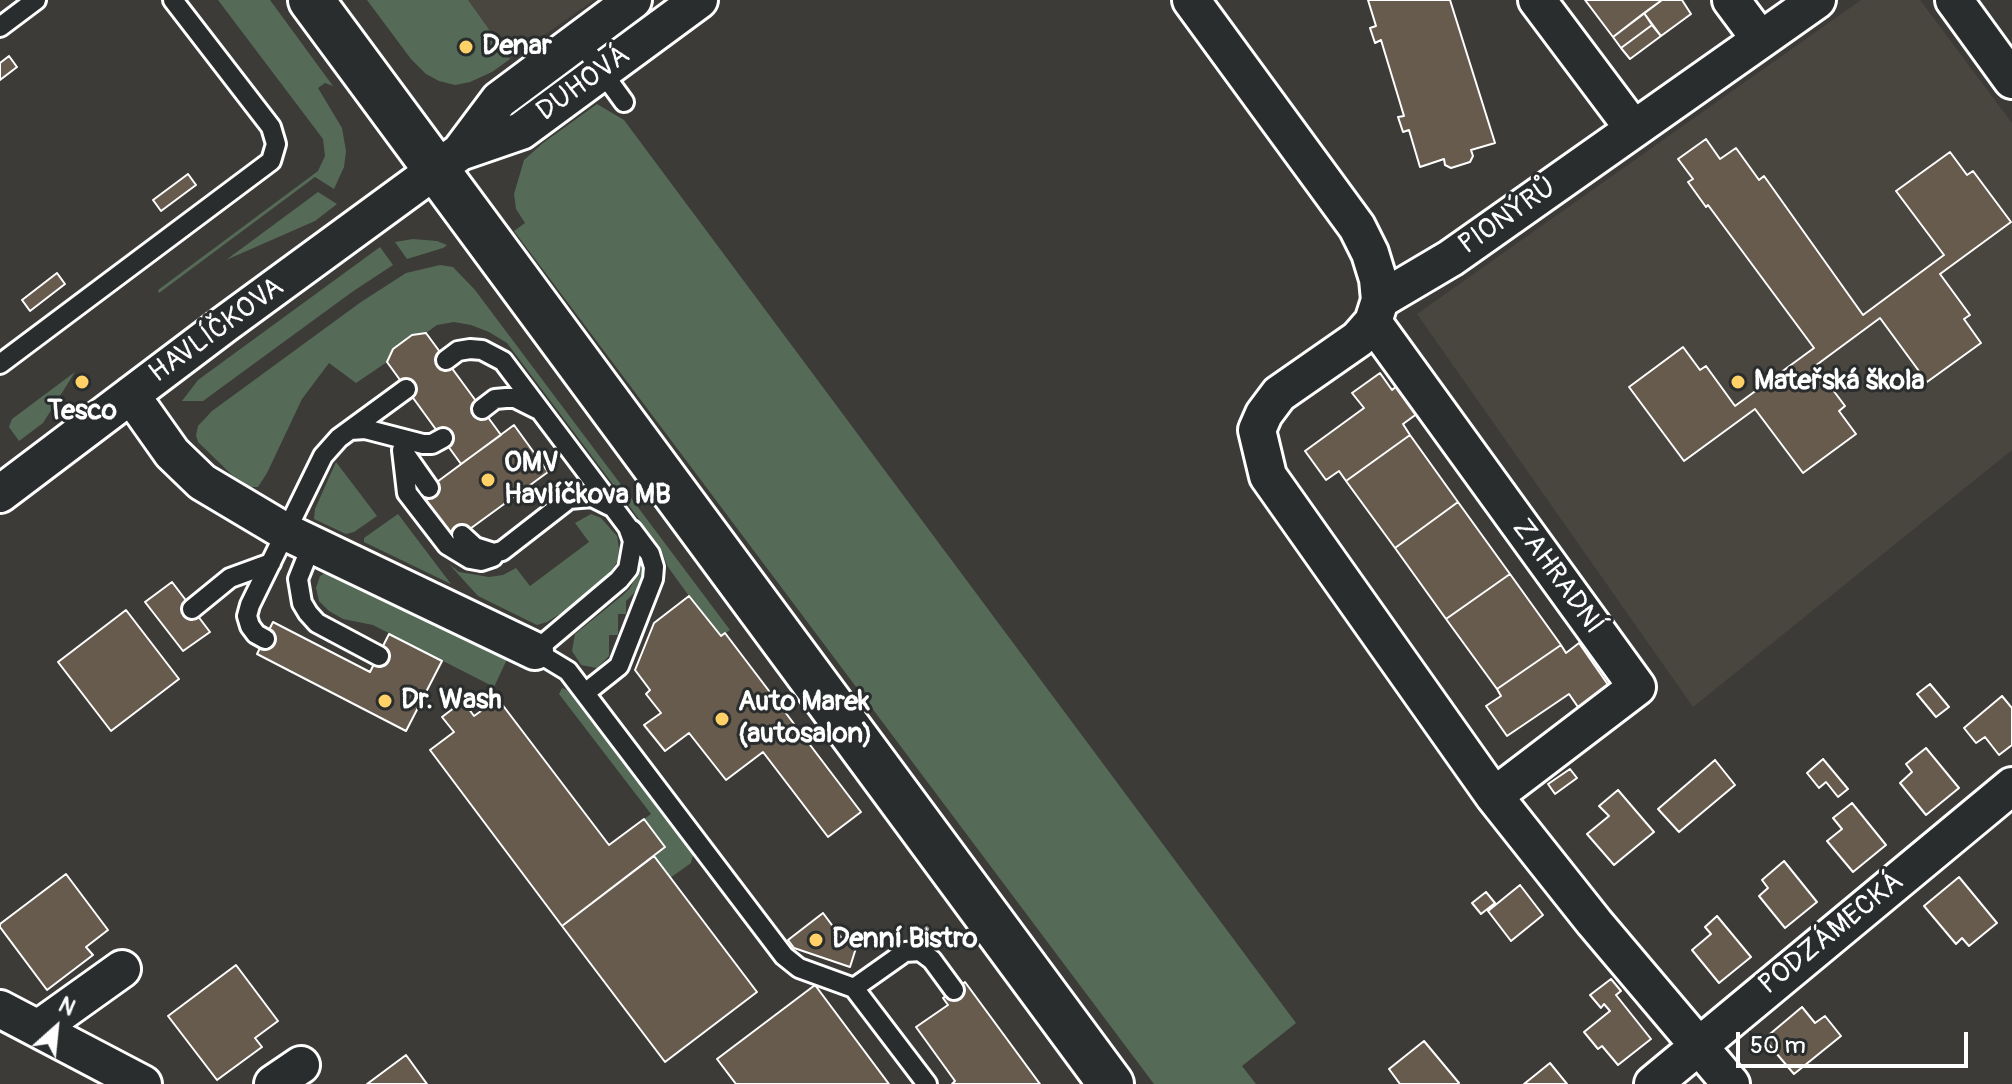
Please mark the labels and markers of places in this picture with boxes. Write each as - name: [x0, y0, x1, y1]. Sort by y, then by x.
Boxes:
- place label: Denar: [482, 30, 552, 64]
- marker: Denar: [457, 38, 475, 56]
- place label: Mateřská škola: [1754, 365, 1925, 399]
- marker: Tesco: [73, 373, 91, 391]
- marker: Mateřská škola: [1729, 373, 1747, 391]
- place label: Tesco: [47, 395, 117, 429]
- place label: OMV Havlíčkova MB: [504, 447, 671, 513]
- marker: OMV Havlíčkova MB: [479, 471, 497, 489]
- place label: Dr. Wash: [401, 684, 502, 718]
- place label: Auto Marek (autosalon): [738, 686, 872, 752]
- marker: Dr. Wash: [376, 692, 394, 710]
- marker: Auto Marek (autosalon): [713, 710, 731, 728]
- place label: Denní Bistro: [832, 923, 978, 957]
- marker: Denní Bistro: [807, 931, 825, 949]

